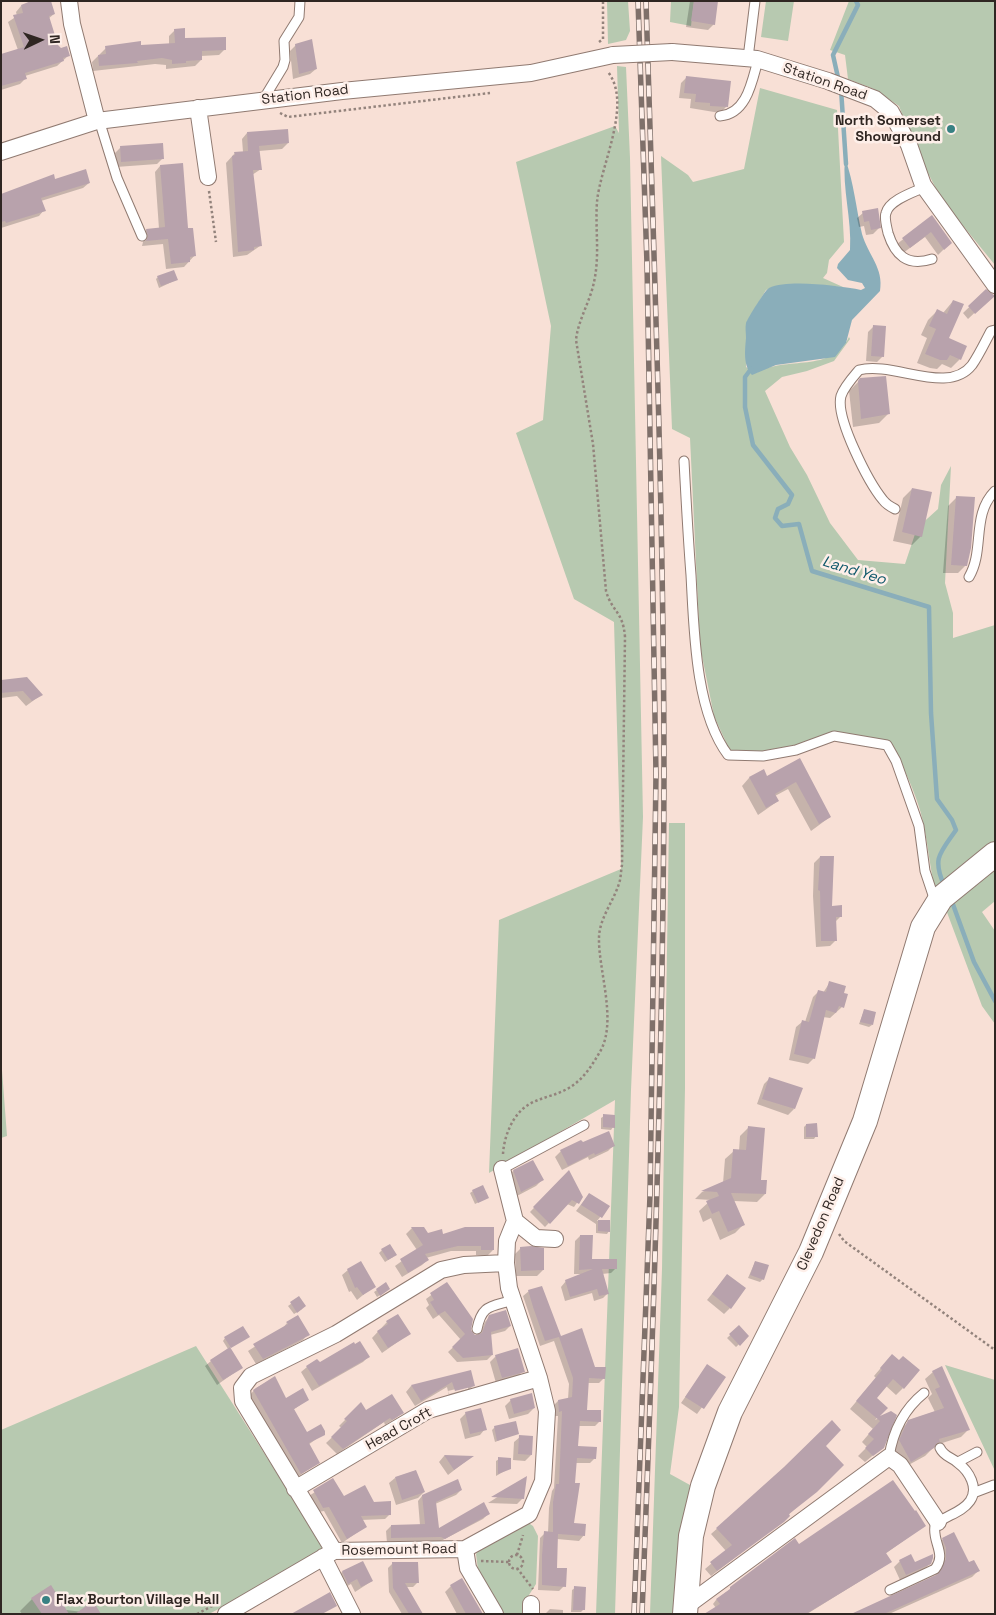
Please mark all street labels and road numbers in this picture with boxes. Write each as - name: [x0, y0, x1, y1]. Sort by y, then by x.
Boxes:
- street label: Station Road: [781, 60, 869, 104]
- street label: Station Road: [260, 81, 350, 109]
- street label: Clevedon Road: [794, 1175, 848, 1273]
- street label: Head Croft: [363, 1404, 435, 1454]
- street label: Rosemount Road: [341, 1541, 457, 1559]

